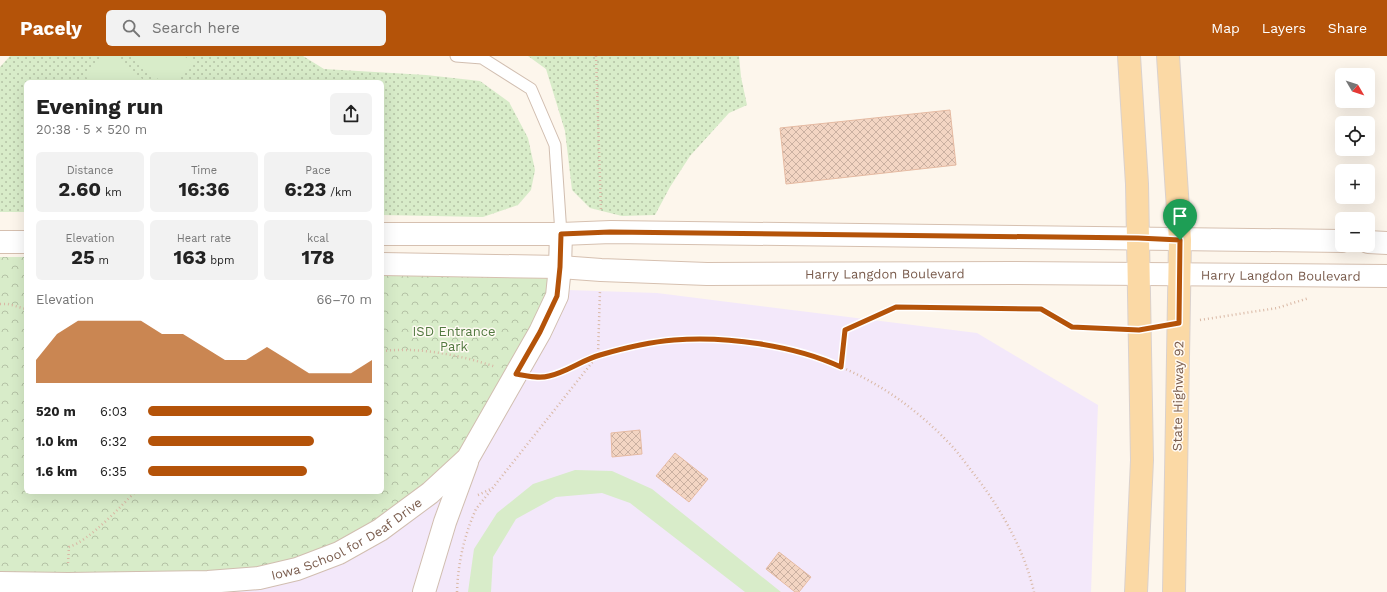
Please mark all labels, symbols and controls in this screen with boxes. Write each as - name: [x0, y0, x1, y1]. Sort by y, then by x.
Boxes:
- search box: [106, 10, 386, 46]
- text: Pacely: [20, 17, 82, 40]
- icon: search: [120, 17, 142, 39]
- text: Search here: [152, 19, 240, 37]
- text: Map: [1211, 20, 1240, 36]
- text: Layers: [1262, 20, 1306, 36]
- text: Share: [1328, 20, 1367, 36]
- north arrow: [1335, 68, 1375, 108]
- map controls: [1335, 68, 1375, 252]
- button: share: [330, 93, 372, 135]
- text: Evening run: [36, 94, 164, 119]
- button: locate: [1335, 116, 1375, 156]
- text: 20:38 · 5 × 520 m: [36, 122, 147, 137]
- text: Distance: [67, 164, 113, 177]
- text: Time: [191, 164, 217, 177]
- text: Pace: [305, 164, 331, 177]
- button: +: [1335, 164, 1375, 204]
- text: 2.60: [58, 177, 101, 201]
- text: 16:36: [178, 177, 230, 201]
- text: 6:23: [284, 177, 326, 201]
- text: km: [101, 186, 122, 199]
- text: /km: [326, 186, 352, 199]
- pin: [1163, 199, 1197, 240]
- icon: arrive: [1169, 205, 1191, 227]
- button: −: [1335, 212, 1375, 252]
- text: Elevation: [65, 232, 115, 245]
- text: Heart rate: [177, 232, 231, 245]
- text: kcal: [307, 232, 329, 245]
- text: 25: [71, 245, 95, 269]
- text: 163: [174, 245, 206, 269]
- text: 178: [302, 245, 334, 269]
- text: m: [95, 254, 109, 267]
- text: bpm: [206, 254, 234, 267]
- street label: Harry Langdon Boulevard: [805, 266, 965, 281]
- street label: Harry Langdon Boulevard: [1201, 267, 1361, 283]
- text: Elevation: [36, 292, 94, 307]
- text: 66–70 m: [316, 292, 372, 307]
- park label: ISD Entrance Park: [413, 324, 496, 354]
- street label: State Highway 92: [1170, 341, 1186, 451]
- text: 520 m: [36, 404, 76, 419]
- text: 6:03: [100, 404, 127, 419]
- text: 1.0 km: [36, 434, 78, 449]
- text: 6:32: [100, 434, 127, 449]
- text: 1.6 km: [36, 464, 77, 479]
- text: 6:35: [100, 464, 127, 479]
- street label: Iowa School for Deaf Drive: [270, 494, 425, 582]

